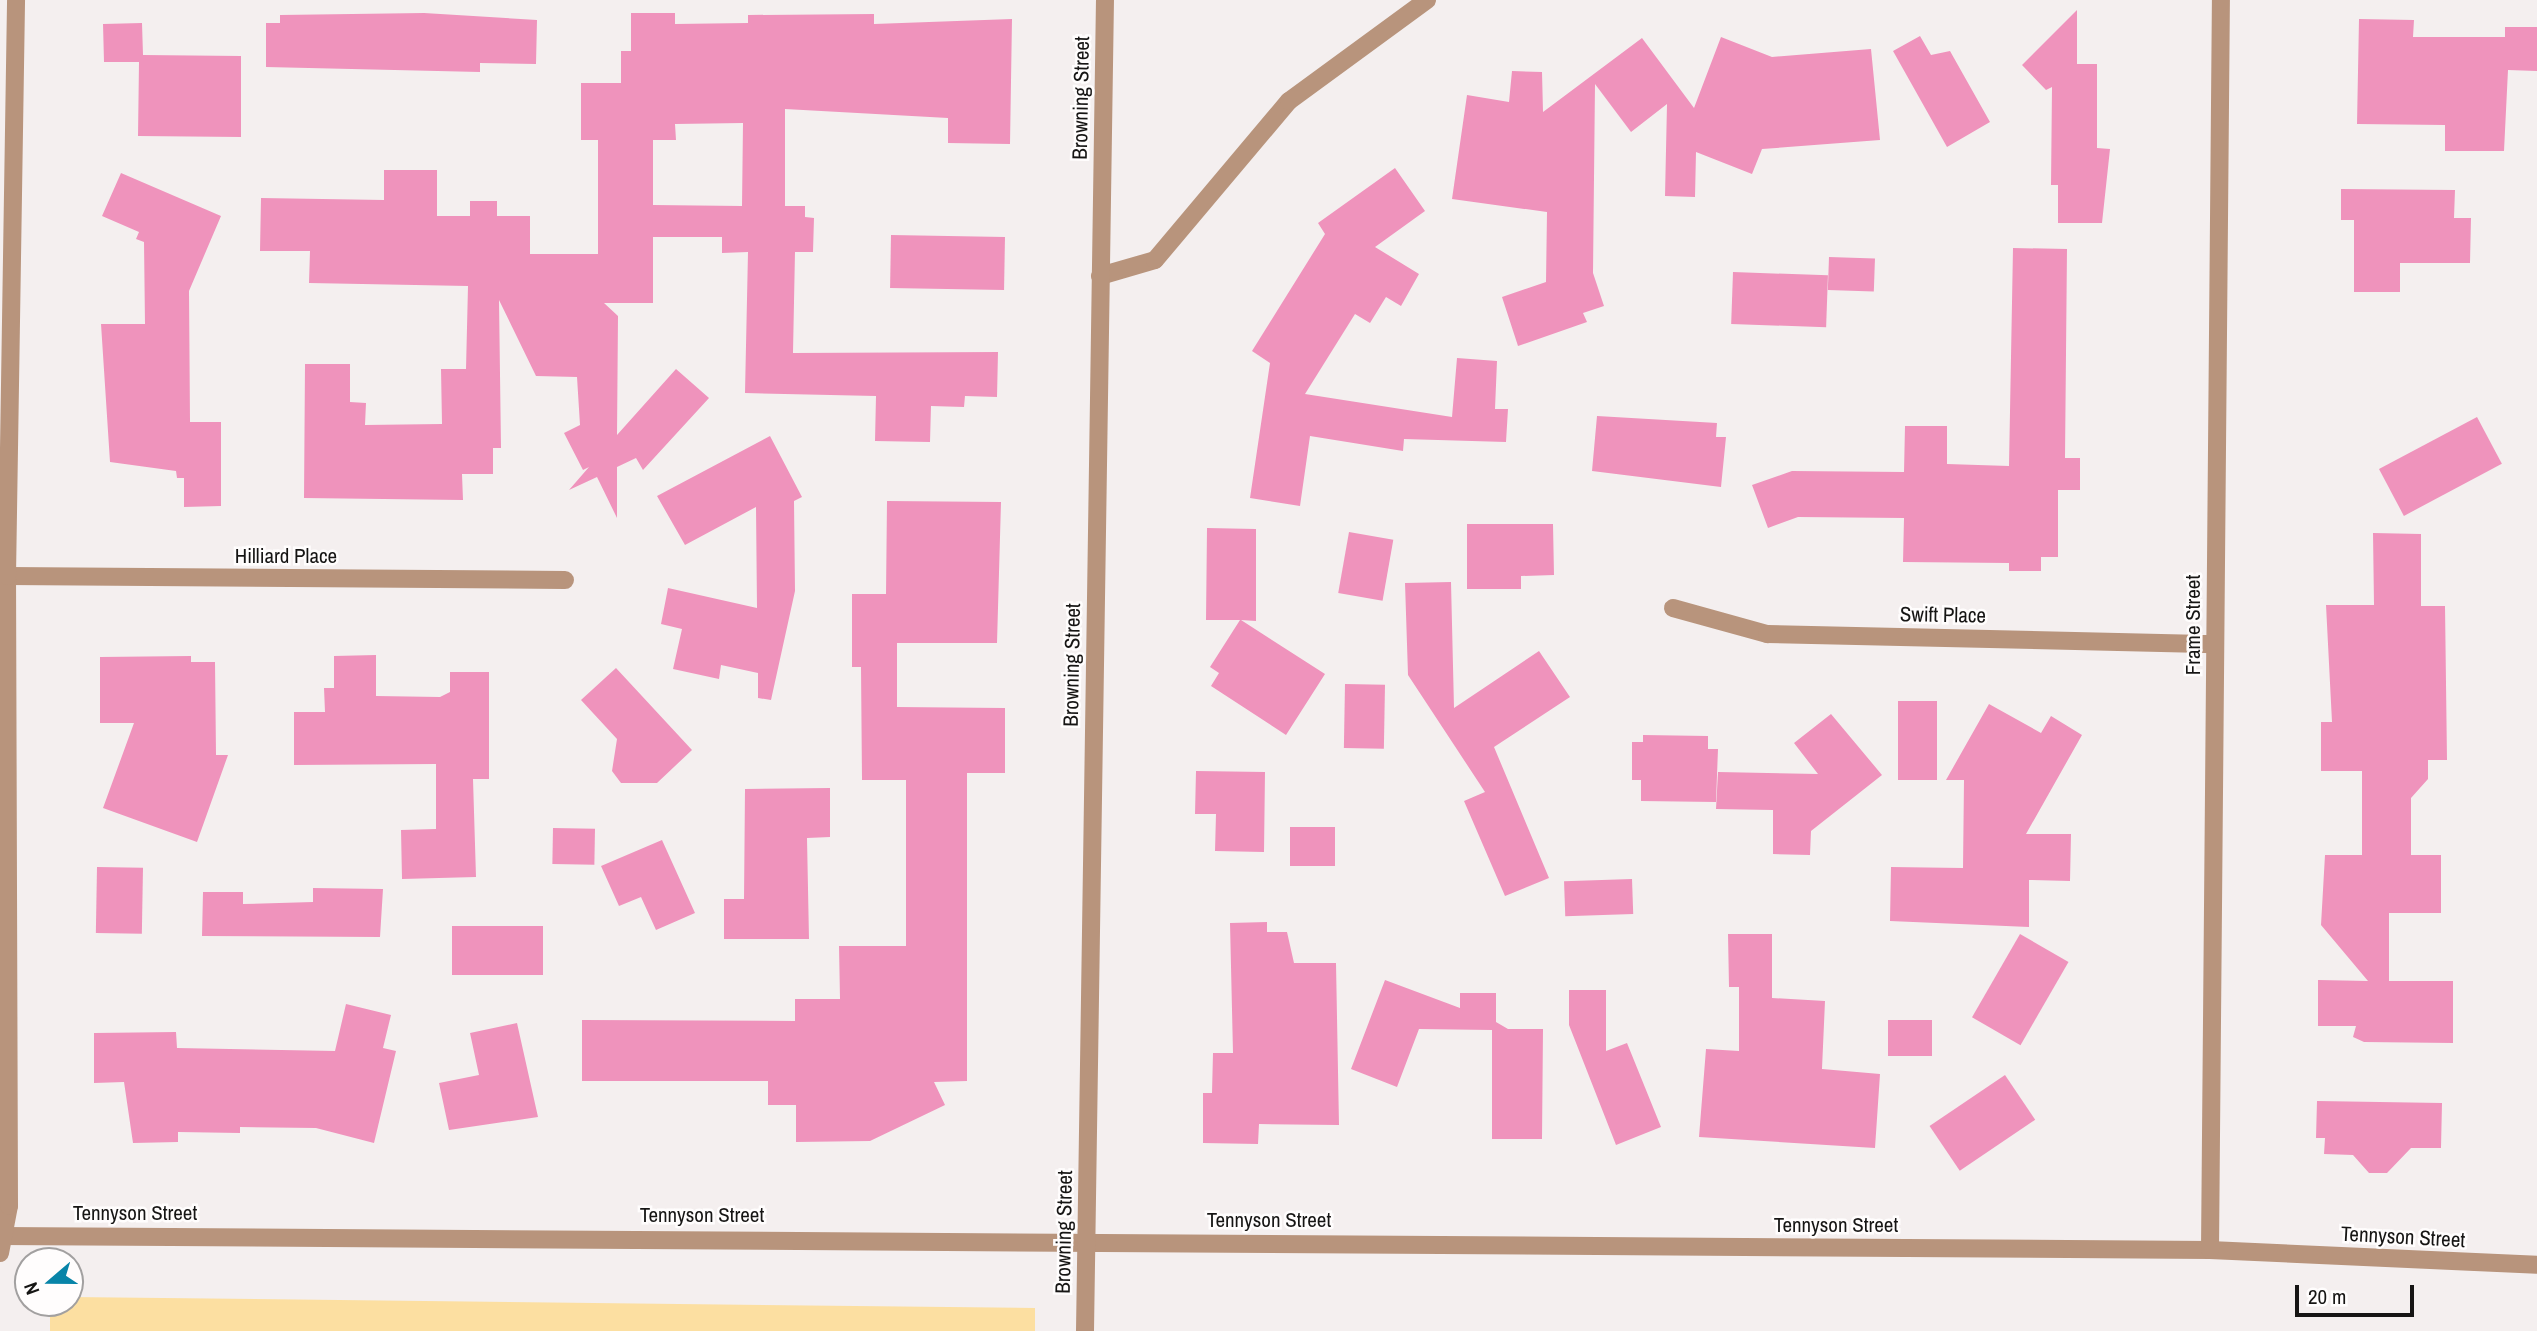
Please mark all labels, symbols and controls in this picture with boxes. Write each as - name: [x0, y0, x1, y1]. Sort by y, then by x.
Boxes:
- street label: Browning Street: [1067, 36, 1095, 160]
- street label: Hilliard Place: [235, 543, 337, 569]
- street label: Frame Street: [2180, 575, 2206, 675]
- street label: Swift Place: [1900, 602, 1986, 628]
- street label: Browning Street: [1058, 603, 1086, 727]
- street label: Browning Street: [1050, 1170, 1078, 1294]
- street label: Tennyson Street: [73, 1200, 197, 1226]
- street label: Tennyson Street: [640, 1202, 764, 1228]
- street label: Tennyson Street: [1207, 1207, 1331, 1233]
- street label: Tennyson Street: [1774, 1212, 1898, 1238]
- street label: Tennyson Street: [2340, 1221, 2466, 1253]
- north arrow: [14, 1247, 84, 1317]
- scale bar: [2299, 1272, 2418, 1316]
- text: N: [17, 1279, 45, 1298]
- text: 20 m: [2308, 1282, 2346, 1311]

